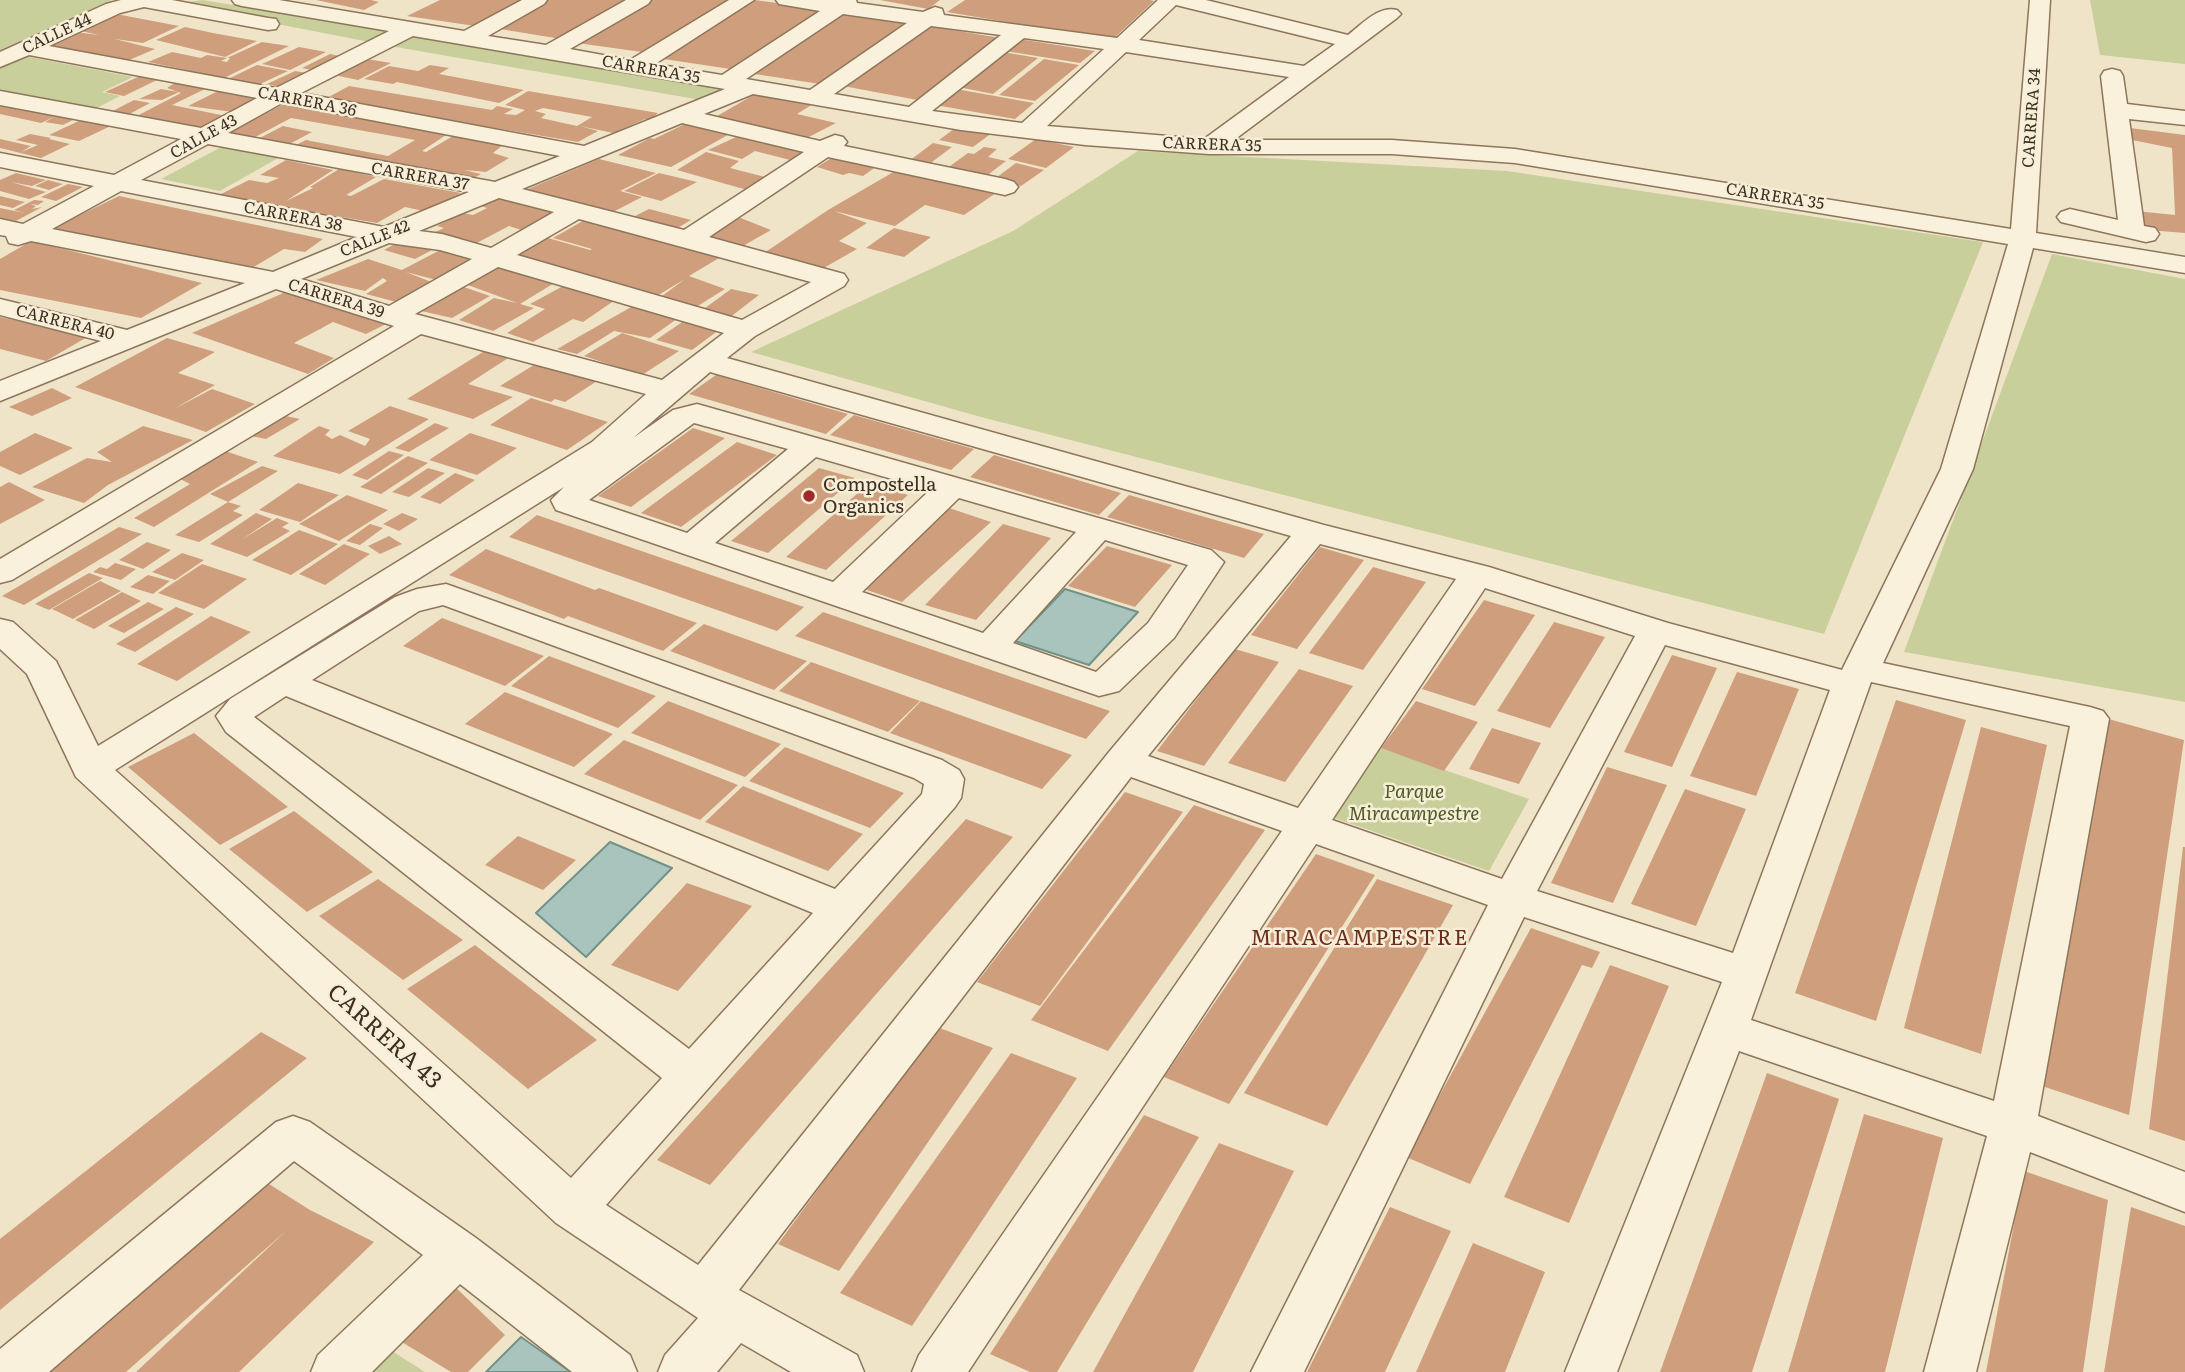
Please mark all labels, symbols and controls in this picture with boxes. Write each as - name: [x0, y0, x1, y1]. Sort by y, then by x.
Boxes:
- street label: CALLE 44: [19, 10, 95, 58]
- street label: CARRERA 35: [600, 52, 702, 88]
- street label: CARRERA 34: [2019, 67, 2045, 169]
- street label: CARRERA 36: [256, 83, 358, 121]
- street label: CALLE 43: [167, 111, 241, 163]
- street label: CARRERA 35: [1162, 134, 1262, 156]
- street label: CARRERA 37: [370, 159, 470, 195]
- street label: CARRERA 35: [1724, 180, 1826, 214]
- street label: CARRERA 38: [242, 198, 344, 236]
- street label: CALLE 42: [337, 216, 413, 262]
- street label: CARRERA 39: [286, 275, 386, 323]
- street label: CARRERA 40: [14, 302, 116, 344]
- place label: Compostella Organics: [823, 474, 937, 518]
- marker: Compostella Organics: [801, 488, 817, 504]
- park label: Parque Miracampestre: [1349, 781, 1479, 825]
- district label: MIRACAMPESTRE: [1252, 926, 1468, 952]
- street label: CARRERA 43: [321, 979, 447, 1095]

